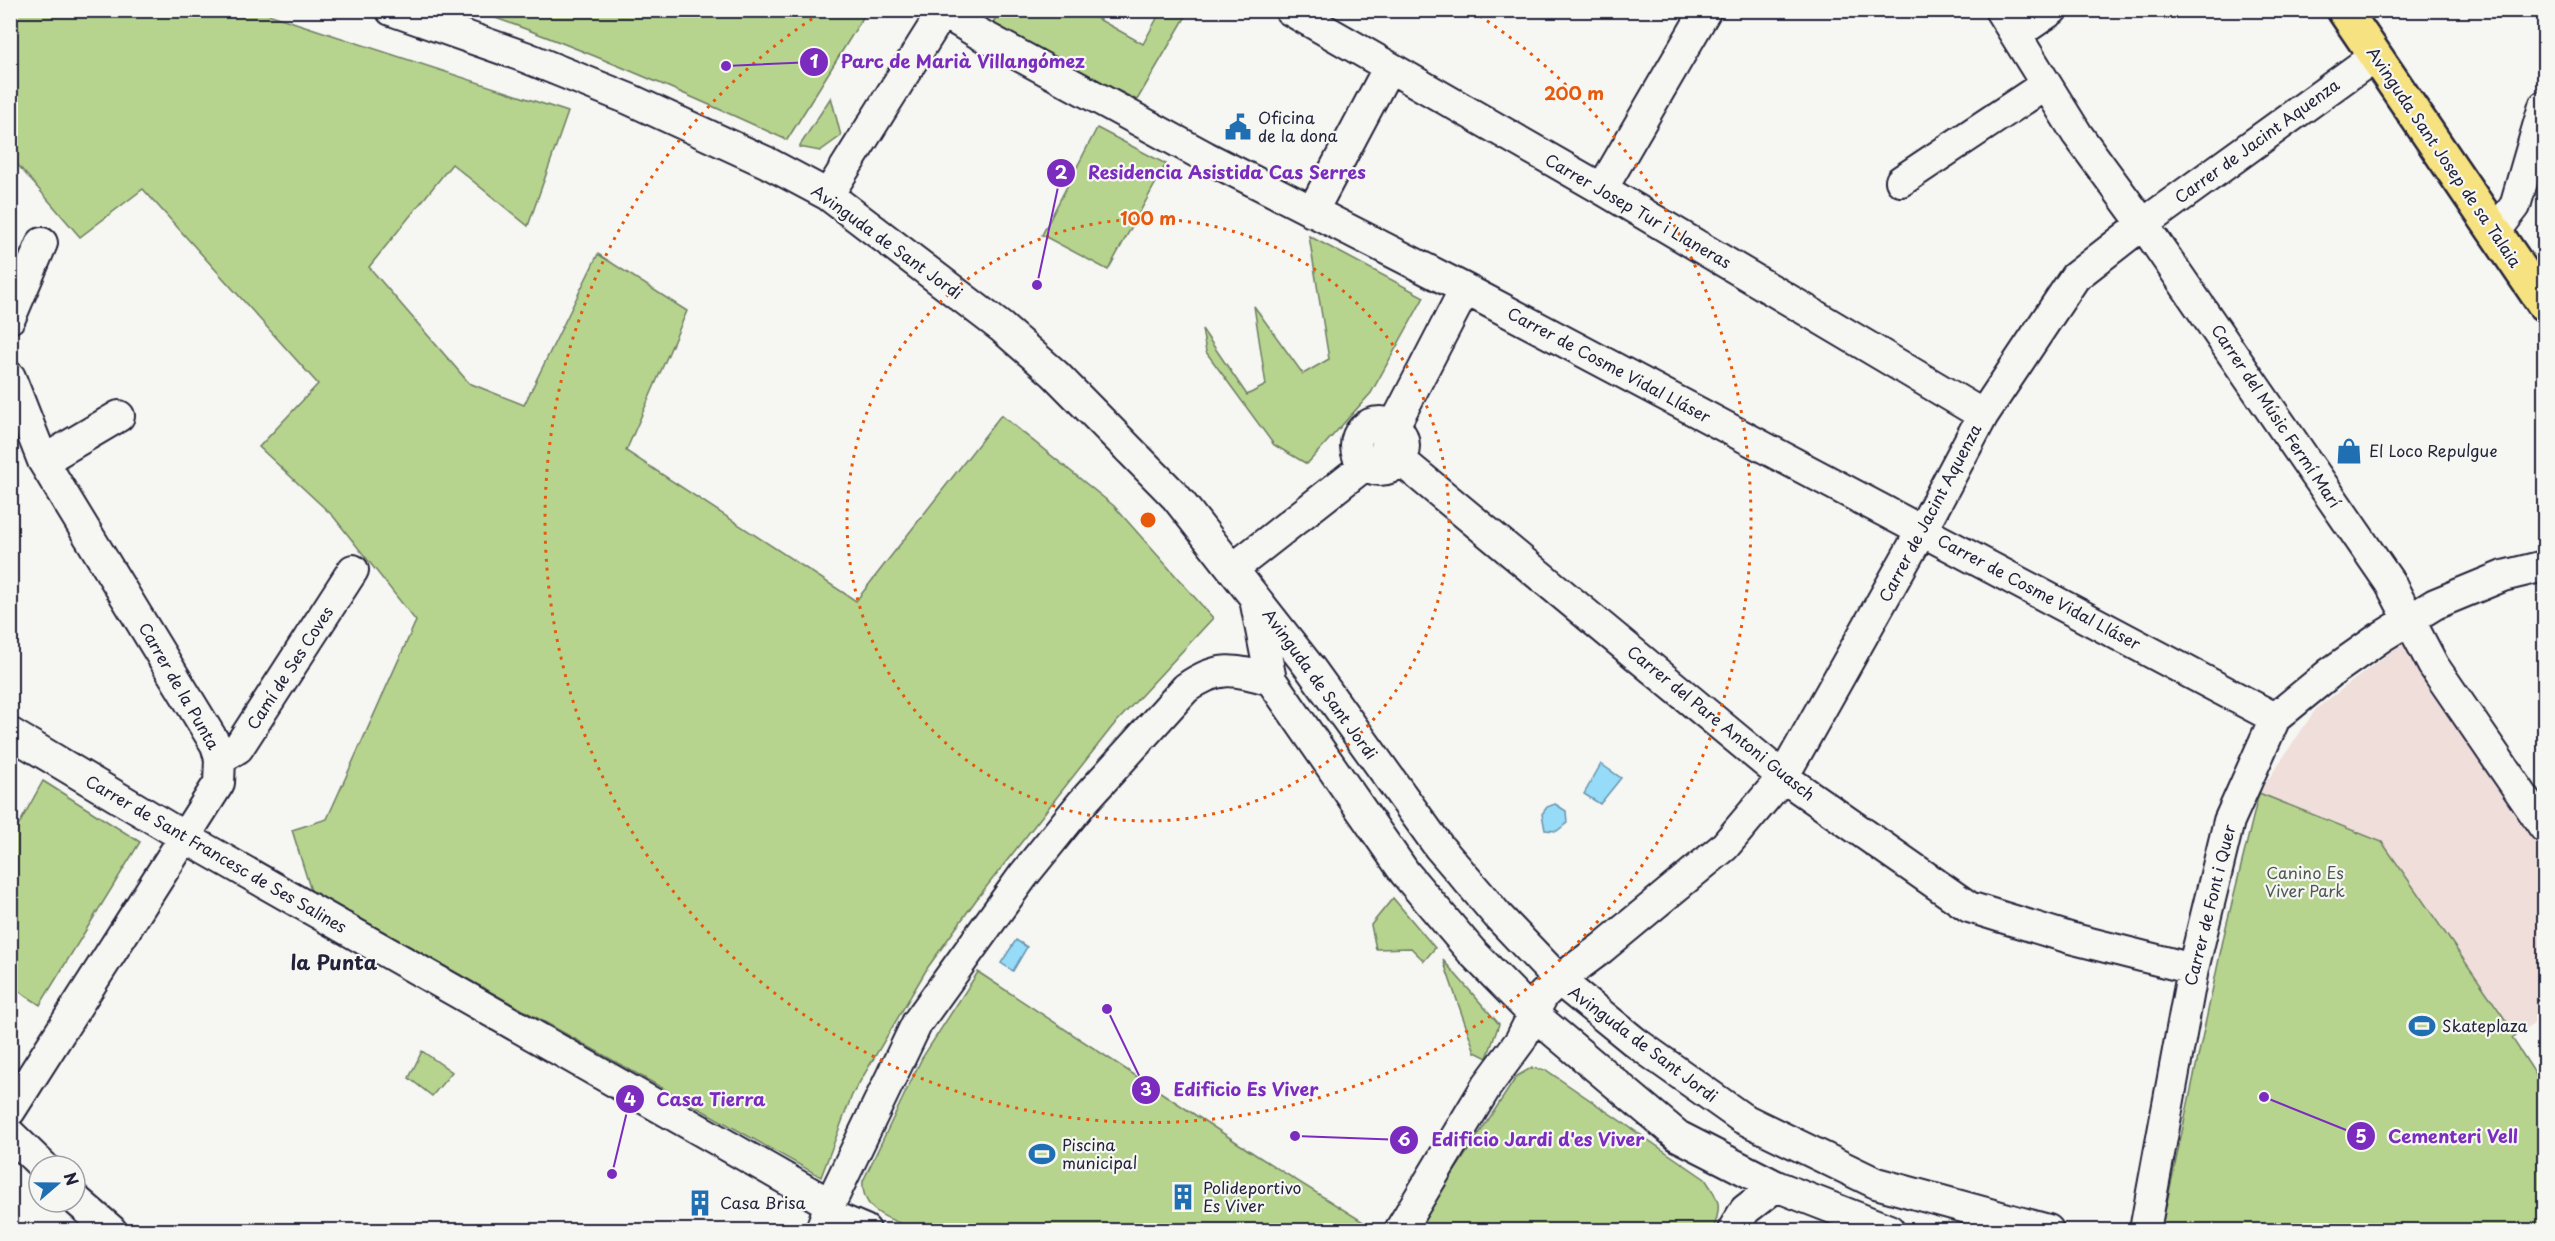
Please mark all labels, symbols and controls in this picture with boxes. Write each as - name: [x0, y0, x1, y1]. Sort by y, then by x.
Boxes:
- street label: Avinguda Sant Josep de sa Talaia: [2362, 41, 2528, 272]
- callout: Parc de Marià Villangómez: [799, 44, 1097, 80]
- text: 1: [810, 47, 819, 74]
- text: Parc de Marià Villangómez: [841, 47, 1085, 74]
- street label: Carrer de Jacint Aquenza: [2169, 72, 2344, 208]
- text: 200 m: [1544, 79, 1604, 106]
- place label: Oficina de la dona: [1258, 105, 1338, 147]
- public building icon: Oficina de la dona: [1223, 112, 1253, 142]
- street label: Carrer Josep Tur i Llaneras: [1541, 147, 1736, 273]
- callout: Residencia Asistida Cas Serres: [1046, 155, 1378, 191]
- text: 2: [1055, 158, 1068, 185]
- text: Residencia Asistida Cas Serres: [1088, 158, 1366, 185]
- street label: Avinguda de Sant Jordi: [807, 178, 968, 304]
- text: 100 m: [1120, 204, 1176, 231]
- street label: Carrer de Cosme Vidal Lláser: [1504, 300, 1716, 428]
- street label: Carrer del Músic Fermí Marí: [2206, 319, 2348, 513]
- street label: Carrer de Jacint Aquenza: [1872, 419, 1986, 606]
- shop icon: El Loco Repulgue: [2334, 436, 2364, 466]
- place label: El Loco Repulgue: [2369, 438, 2497, 462]
- centre of rings: [1138, 510, 1158, 530]
- street label: Carrer de Cosme Vidal Lláser: [1934, 527, 2146, 655]
- street label: Camí de Ses Coves: [240, 601, 338, 734]
- street label: Avinguda de Sant Jordi: [1258, 603, 1384, 764]
- street label: Carrer de la Punta: [134, 617, 226, 754]
- street label: Carrer del Pare Antoni Guasch: [1623, 639, 1821, 806]
- street label: Carrer de Sant Francesc de Ses Salines: [81, 768, 352, 938]
- street label: Carrer de Font i Quer: [2177, 821, 2241, 988]
- park label: Canino Es Viver Park: [2265, 860, 2345, 902]
- district label: la Punta: [291, 947, 378, 977]
- street label: Avinguda de Sant Jordi: [1564, 979, 1723, 1107]
- sports icon: Skateplaza: [2407, 1011, 2437, 1041]
- place label: Skateplaza: [2442, 1013, 2528, 1037]
- callout: Edificio Es Viver: [1131, 1072, 1330, 1108]
- text: 3: [1140, 1075, 1152, 1102]
- text: Edificio Es Viver: [1174, 1075, 1319, 1102]
- callout: Casa Tierra: [615, 1081, 777, 1117]
- text: 4: [624, 1085, 636, 1112]
- text: Casa Tierra: [656, 1085, 766, 1112]
- callout: Cementeri Vell: [2346, 1118, 2531, 1154]
- callout: Edificio Jardi d'es Viver: [1389, 1122, 1656, 1158]
- text: 5: [2355, 1122, 2367, 1149]
- text: Cementeri Vell: [2388, 1122, 2518, 1149]
- text: 6: [1398, 1125, 1411, 1152]
- text: Edificio Jardi d'es Viver: [1431, 1125, 1645, 1152]
- place label: Piscina municipal: [1062, 1132, 1137, 1174]
- sports icon: Piscina municipal: [1027, 1139, 1057, 1169]
- north arrow: [27, 1154, 87, 1214]
- text: N: [59, 1168, 85, 1189]
- place label: Polideportivo Es Viver: [1203, 1175, 1302, 1217]
- building icon: Polideportivo Es Viver: [1168, 1182, 1198, 1212]
- building icon: Casa Brisa: [685, 1188, 715, 1218]
- place label: Casa Brisa: [720, 1190, 806, 1214]

